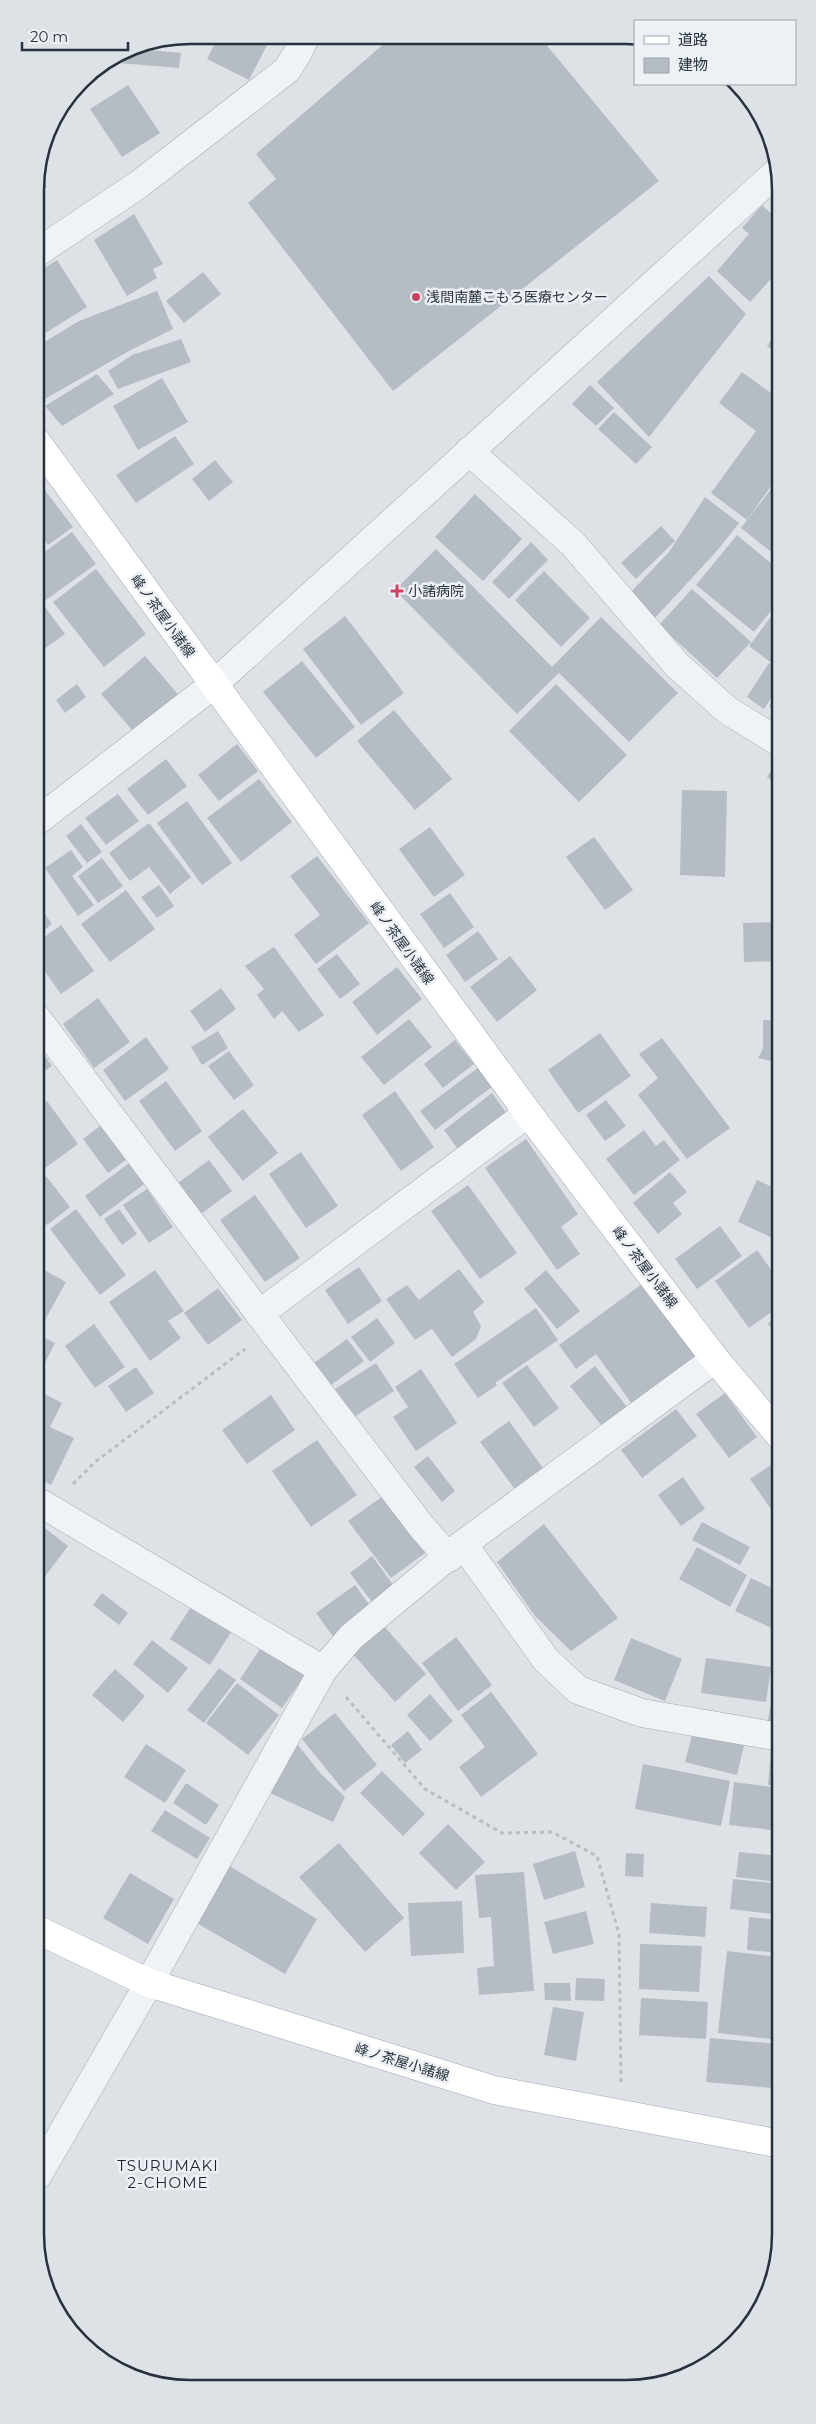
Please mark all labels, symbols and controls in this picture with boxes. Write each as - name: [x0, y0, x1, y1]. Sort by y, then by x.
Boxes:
- scale bar: [22, 20, 129, 52]
- legend: [634, 20, 796, 85]
- text: 20 m: [30, 27, 68, 46]
- text: 道路: [678, 30, 708, 49]
- text: 建物: [678, 55, 708, 74]
- place label: 浅間南麓こもろ医療センター: [426, 288, 608, 306]
- marker: 浅間南麓こもろ医療センター: [410, 291, 422, 303]
- street label: 峰ノ茶屋小諸線: [127, 571, 199, 661]
- place label: 小諸病院: [408, 582, 464, 600]
- marker: 小諸病院: [390, 584, 404, 598]
- street label: 峰ノ茶屋小諸線: [366, 898, 438, 988]
- street label: 峰ノ茶屋小諸線: [608, 1222, 682, 1312]
- street label: 峰ノ茶屋小諸線: [353, 2039, 451, 2085]
- district label: TSURUMAKI 2-CHOME: [117, 2156, 219, 2192]

